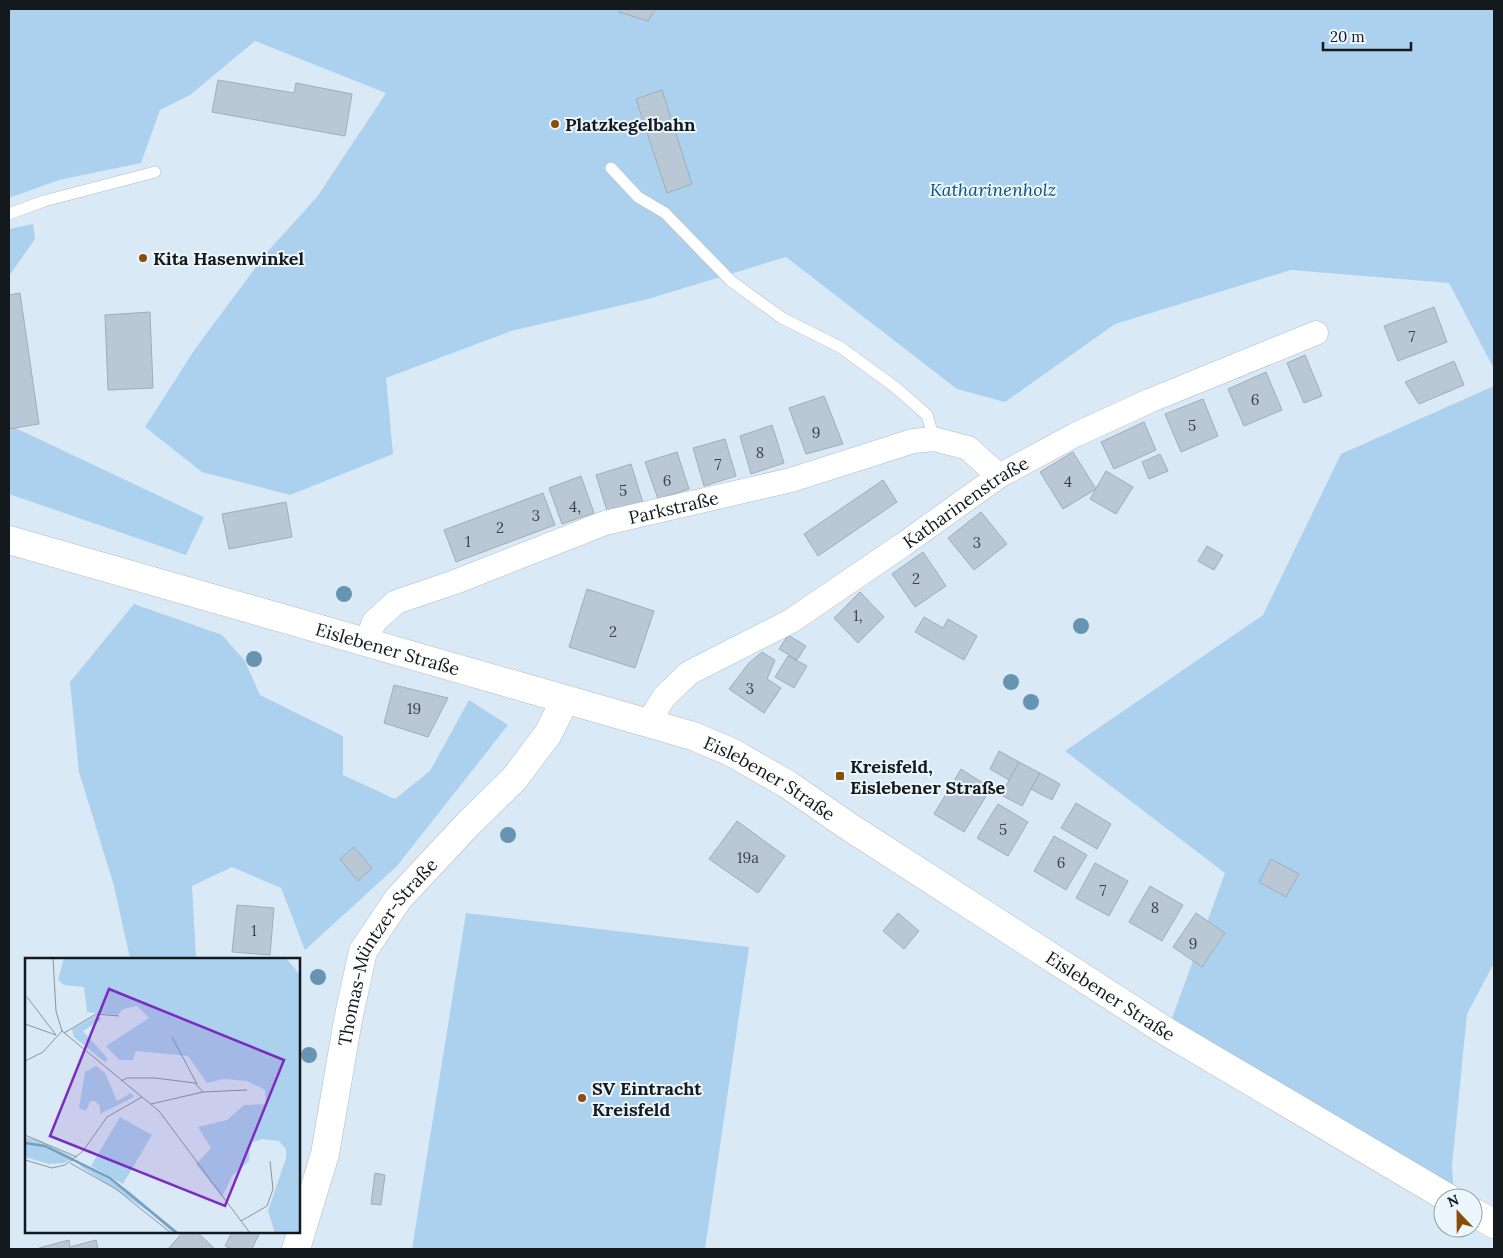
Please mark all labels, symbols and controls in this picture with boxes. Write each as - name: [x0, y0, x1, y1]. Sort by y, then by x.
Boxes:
- scale bar: [1323, 20, 1410, 52]
- text: 20 m: [1330, 27, 1365, 46]
- place label: Platzkegelbahn: [565, 113, 696, 136]
- marker: Platzkegelbahn: [549, 118, 561, 130]
- park label: Katharinenholz: [930, 178, 1056, 201]
- place label: Kita Hasenwinkel: [153, 247, 305, 270]
- marker: Kita Hasenwinkel: [137, 252, 149, 264]
- house number: 7: [1409, 327, 1416, 346]
- house number: 6: [1251, 390, 1259, 409]
- house number: 5: [1188, 416, 1196, 435]
- house number: 9: [812, 423, 820, 442]
- house number: 8: [756, 443, 764, 462]
- street label: Katharinenstraße: [898, 451, 1032, 553]
- house number: 7: [715, 455, 722, 474]
- house number: 6: [663, 471, 671, 490]
- house number: 4: [1064, 472, 1072, 491]
- house number: 5: [619, 481, 627, 500]
- street label: Parkstraße: [626, 486, 721, 529]
- house number: 4,: [569, 497, 581, 516]
- house number: 3: [532, 506, 540, 525]
- house number: 2: [496, 518, 504, 537]
- house number: 1: [465, 532, 471, 551]
- house number: 3: [973, 533, 981, 552]
- house number: 2: [912, 569, 920, 588]
- house number: 1,: [853, 606, 863, 625]
- street label: Eislebener Straße: [313, 617, 463, 680]
- house number: 2: [609, 622, 617, 641]
- house number: 3: [746, 679, 754, 698]
- house number: 19: [407, 699, 421, 718]
- street label: Eislebener Straße: [700, 731, 840, 825]
- place label: Kreisfeld, Eislebener Straße: [850, 755, 1006, 799]
- marker: Kreisfeld, Eislebener Straße: [834, 770, 846, 782]
- house number: 5: [999, 820, 1007, 839]
- house number: 19a: [737, 848, 759, 867]
- street label: Thomas-Müntzer-Straße: [332, 853, 442, 1048]
- house number: 6: [1057, 853, 1065, 872]
- house number: 7: [1100, 881, 1107, 900]
- house number: 8: [1151, 898, 1159, 917]
- house number: 1: [251, 921, 257, 940]
- house number: 9: [1189, 934, 1197, 953]
- street label: Eislebener Straße: [1042, 946, 1179, 1046]
- inset map: [25, 958, 300, 1233]
- place label: SV Eintracht Kreisfeld: [592, 1077, 702, 1121]
- marker: SV Eintracht Kreisfeld: [576, 1092, 588, 1104]
- north arrow: [1433, 1188, 1483, 1238]
- text: N: [1445, 1191, 1462, 1211]

